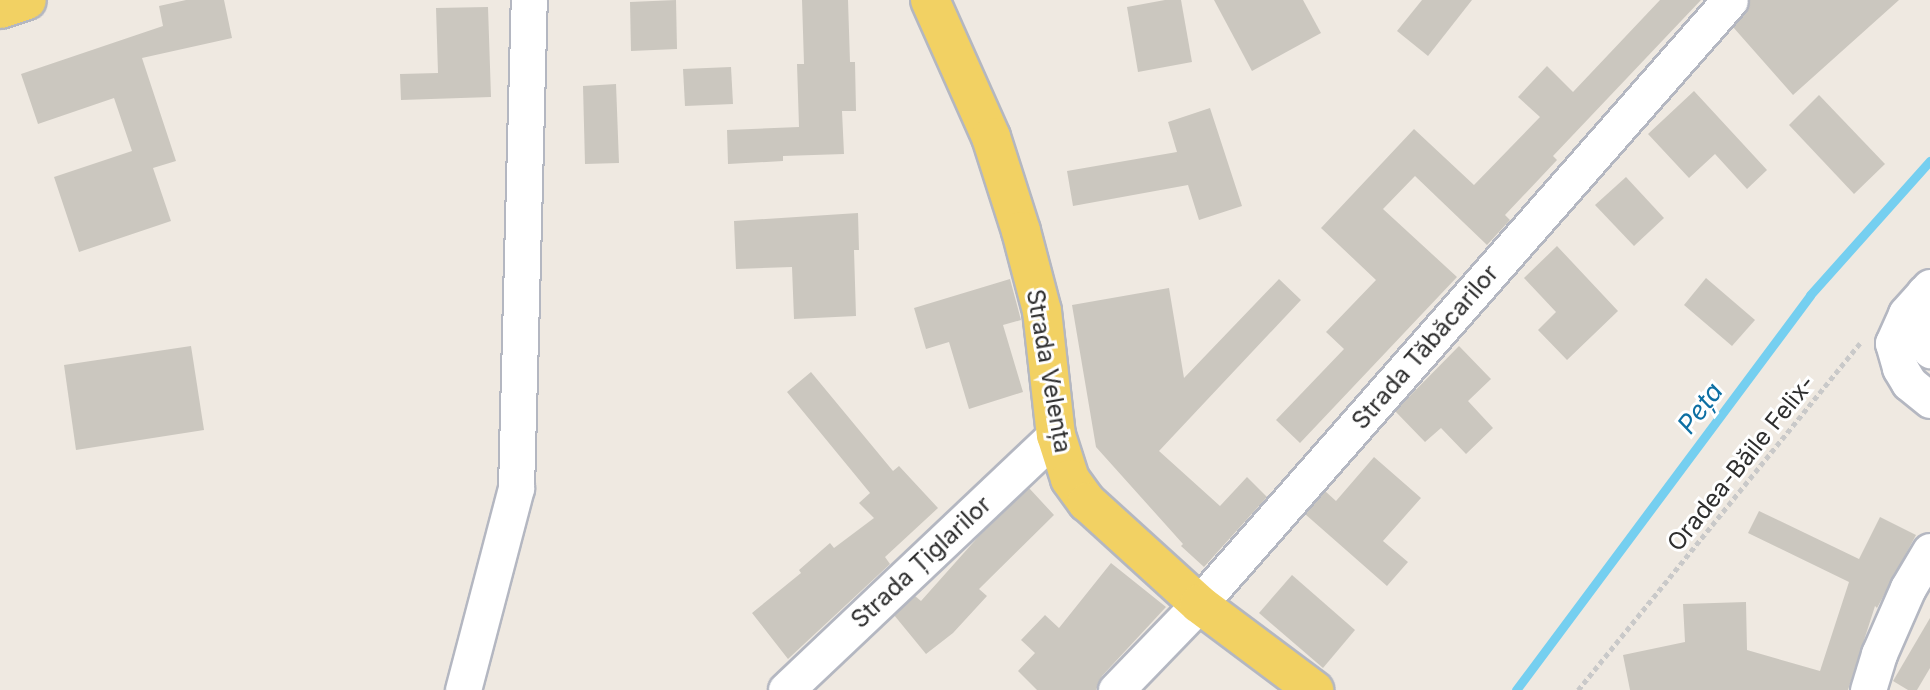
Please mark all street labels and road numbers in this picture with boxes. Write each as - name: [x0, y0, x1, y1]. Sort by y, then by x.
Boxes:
- street label: Strada Tăbăcarilor: [1346, 259, 1504, 435]
- street label: Strada Velența: [1020, 287, 1078, 455]
- street label: Oradea-Băile Felix-: [1661, 369, 1821, 557]
- street label: Strada Țiglarilor: [845, 490, 997, 634]

